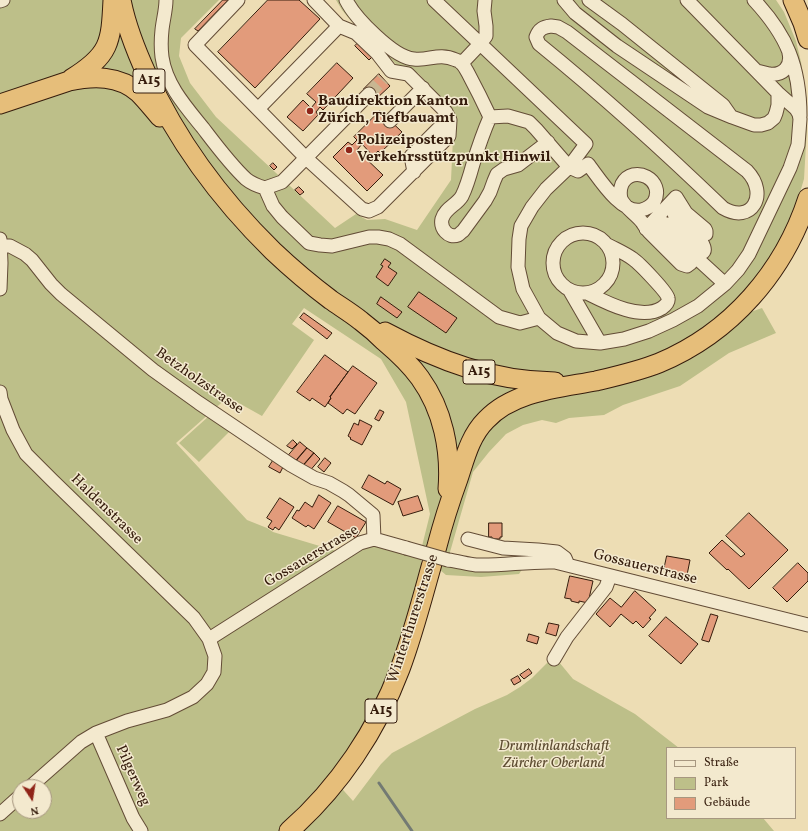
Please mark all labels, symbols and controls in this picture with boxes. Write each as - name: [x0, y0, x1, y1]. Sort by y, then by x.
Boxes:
- road number: A15: [133, 69, 165, 93]
- place label: Baudirektion Kanton Zürich, Tiefbauamt: [318, 93, 468, 128]
- marker: Baudirektion Kanton Zürich, Tiefbauamt: [305, 106, 315, 116]
- place label: Polizeiposten Verkehrsstützpunkt Hinwil: [357, 132, 551, 167]
- marker: Polizeiposten Verkehrsstützpunkt Hinwil: [344, 145, 354, 155]
- street label: Betzholzstrasse: [151, 345, 247, 419]
- road number: A15: [463, 360, 495, 384]
- street label: Haldenstrasse: [66, 471, 146, 549]
- street label: Gossauerstrasse: [262, 522, 362, 592]
- street label: Gossauerstrasse: [591, 546, 699, 590]
- street label: Winterthurerstrasse: [385, 552, 443, 686]
- road number: A15: [365, 699, 397, 723]
- park label: Drumlinlandschaft Zürcher Oberland: [499, 738, 609, 773]
- street label: Pilgerweg: [111, 743, 153, 809]
- legend: [666, 747, 796, 819]
- text: Straße: [704, 755, 739, 771]
- text: Park: [704, 775, 729, 791]
- north arrow: [12, 779, 52, 819]
- text: Gebäude: [704, 795, 750, 811]
- text: N: [29, 802, 40, 818]

